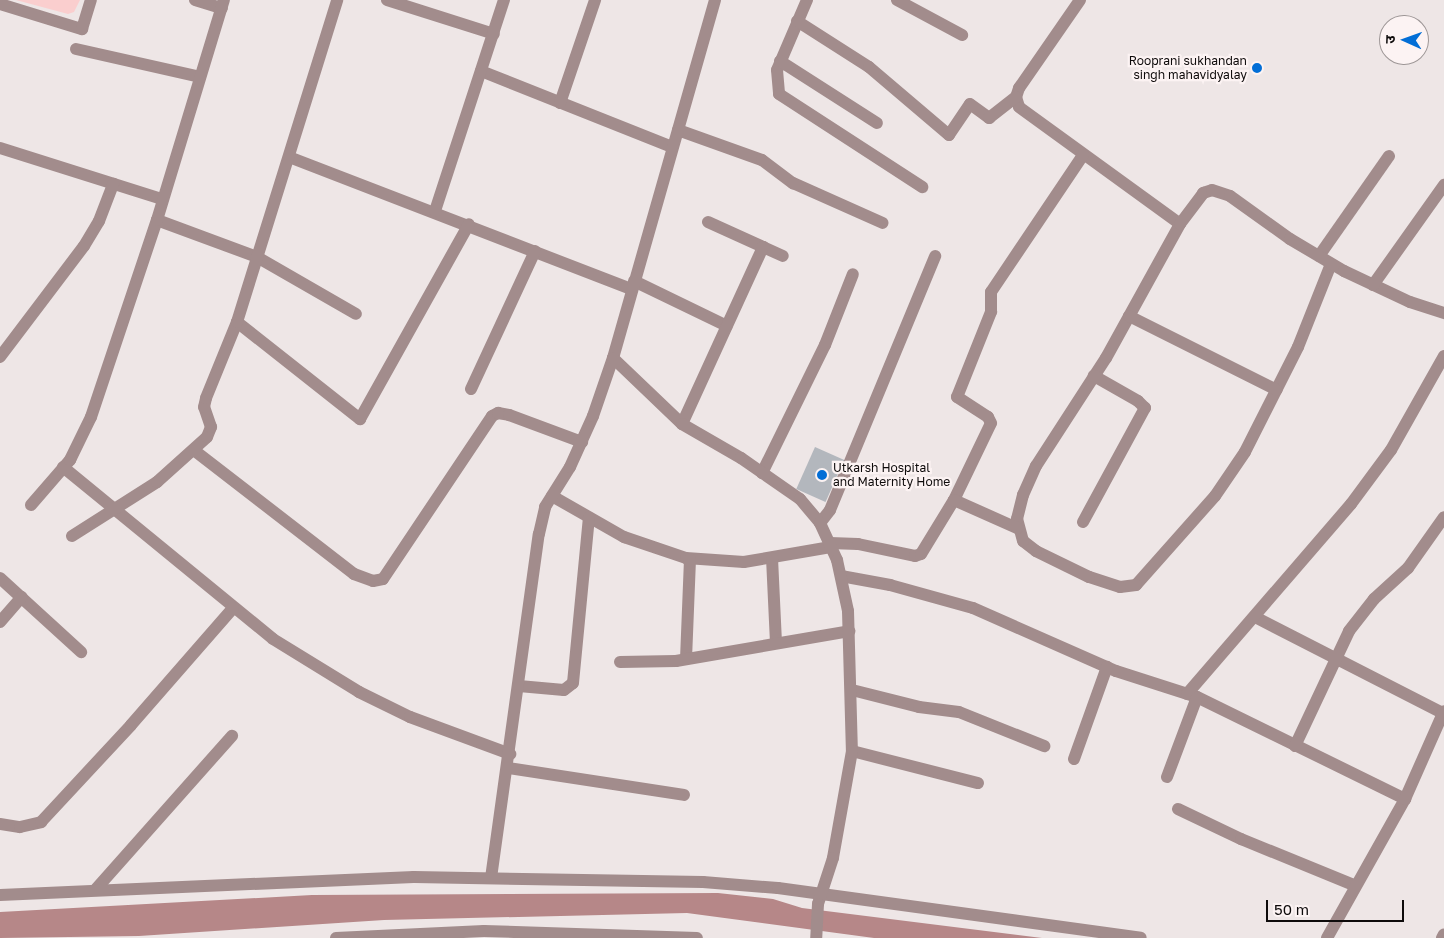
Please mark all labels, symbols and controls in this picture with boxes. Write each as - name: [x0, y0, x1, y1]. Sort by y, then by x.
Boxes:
- north arrow: [1379, 15, 1429, 65]
- text: उ: [1381, 35, 1398, 44]
- place label: Rooprani sukhandan singh mahavidyalay: [1129, 54, 1247, 82]
- marker: Rooprani sukhandan singh mahavidyalay: [1251, 62, 1263, 74]
- place label: Utkarsh Hospital and Maternity Home: [833, 461, 950, 489]
- marker: Utkarsh Hospital and Maternity Home: [815, 468, 829, 482]
- scale bar: [1269, 890, 1406, 922]
- text: 50 m: [1274, 900, 1309, 918]

